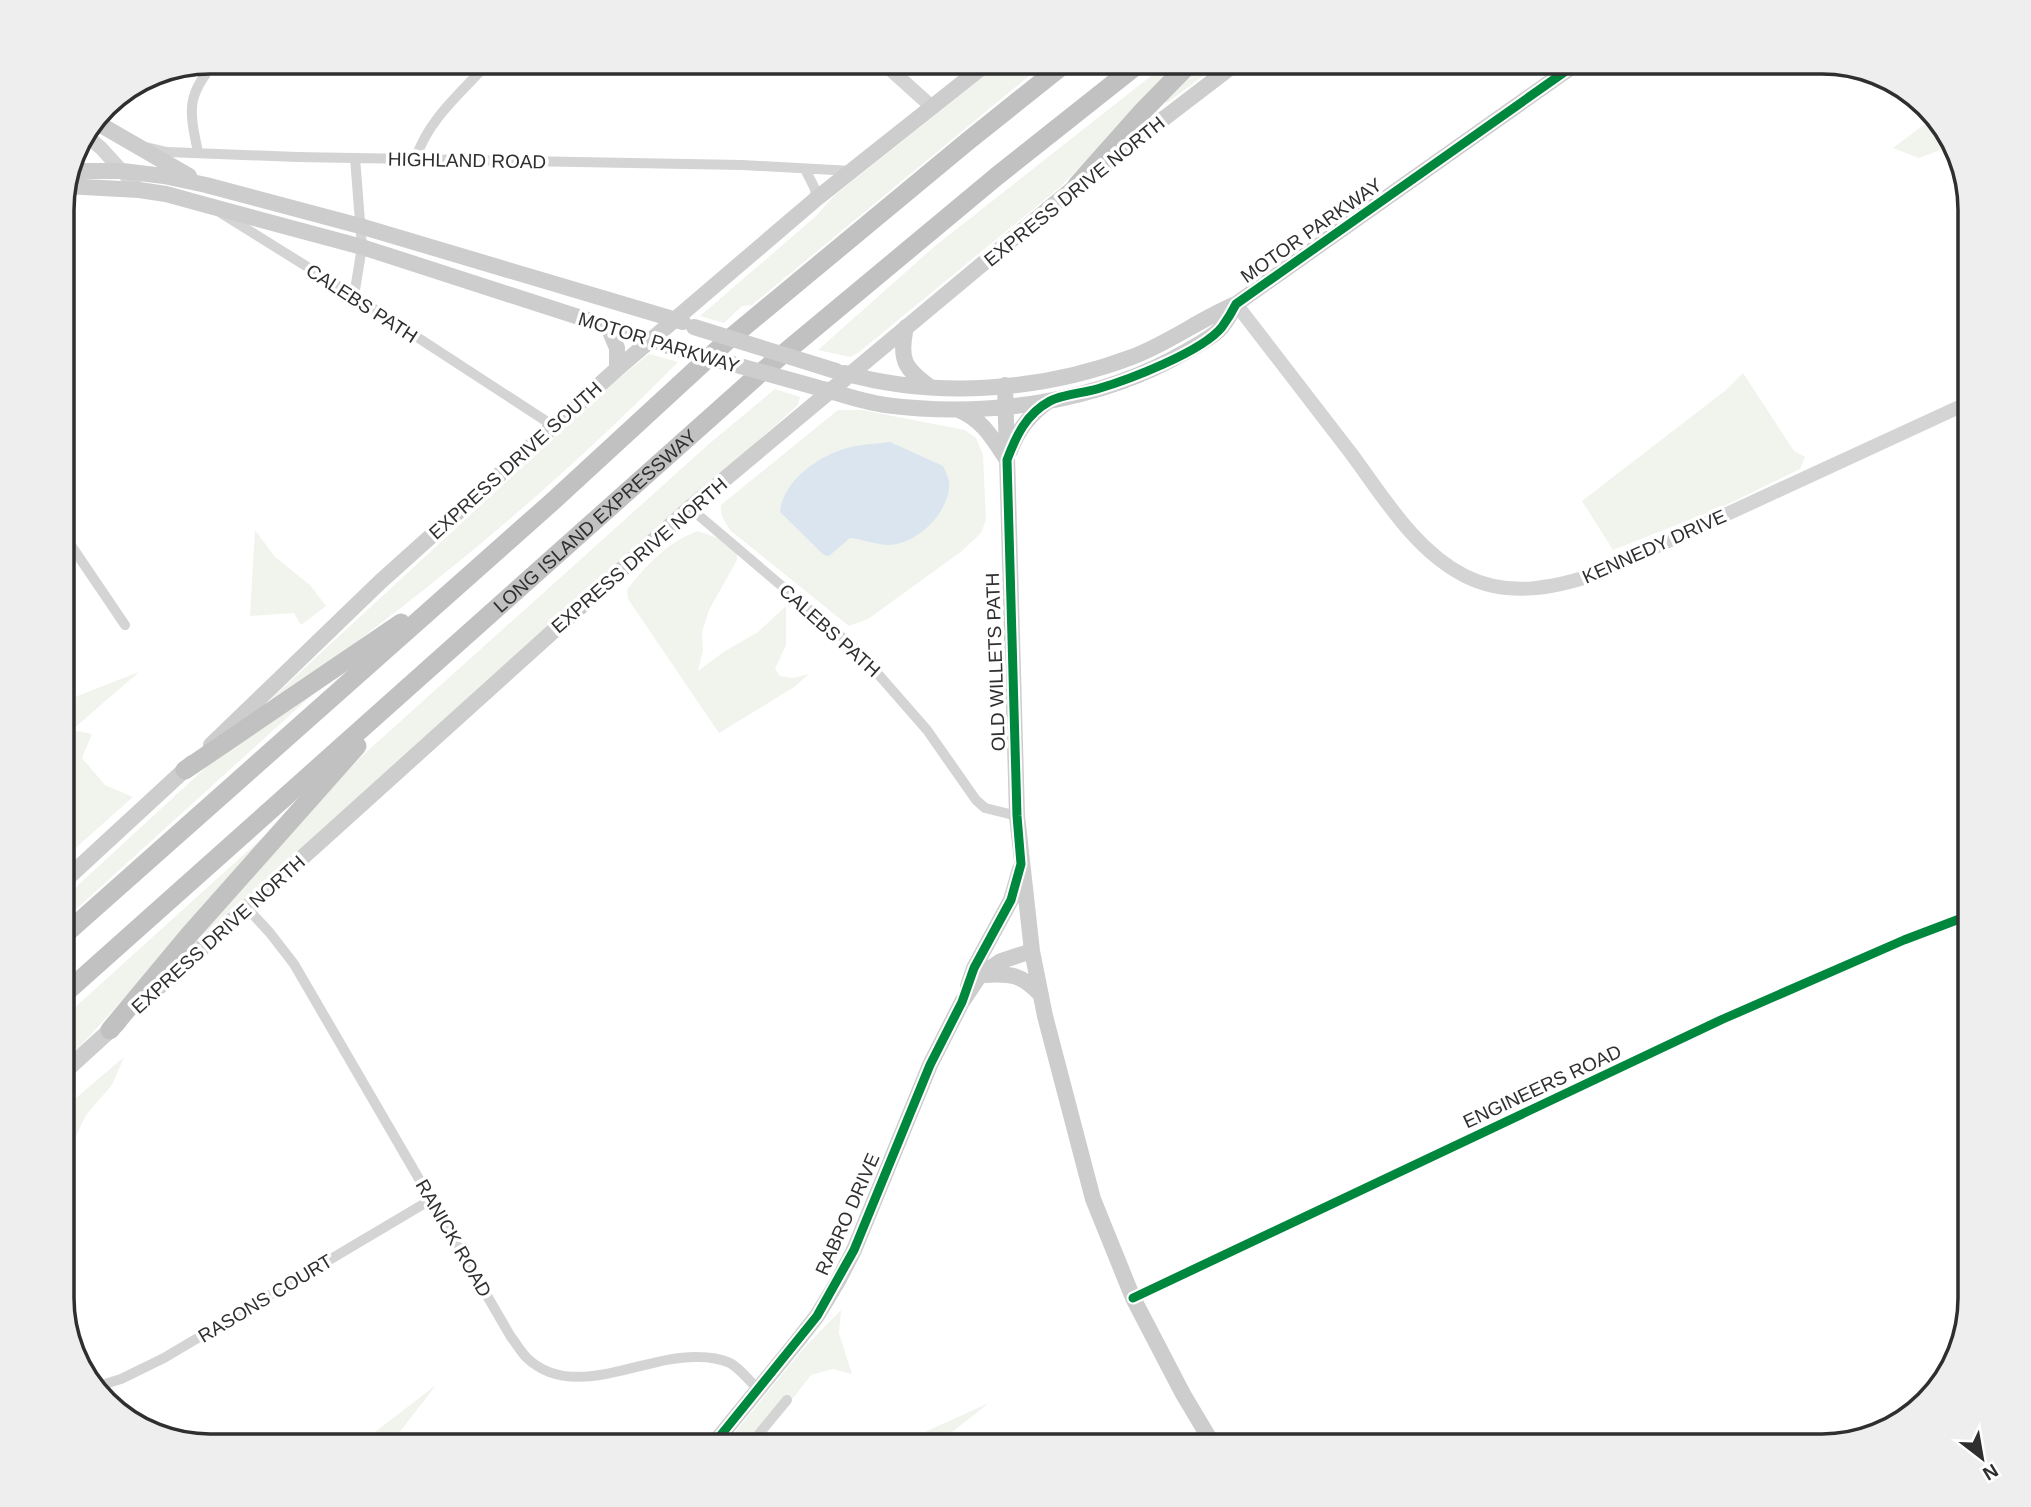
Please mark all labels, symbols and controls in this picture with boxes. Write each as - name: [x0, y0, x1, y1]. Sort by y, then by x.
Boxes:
- street label: EXPRESS DRIVE NORTH: [980, 112, 1169, 271]
- street label: HIGHLAND ROAD: [388, 149, 546, 172]
- street label: MOTOR PARKWAY: [1237, 174, 1386, 287]
- street label: CALEBS PATH: [302, 260, 421, 347]
- street label: MOTOR PARKWAY: [576, 308, 742, 377]
- street label: EXPRESS DRIVE SOUTH: [425, 377, 606, 543]
- street label: LONG ISLAND EXPRESSWAY: [490, 425, 701, 617]
- street label: EXPRESS DRIVE NORTH: [547, 473, 731, 637]
- street label: KENNEDY DRIVE: [1579, 505, 1729, 588]
- street label: OLD WILLETS PATH: [982, 572, 1009, 752]
- street label: CALEBS PATH: [775, 580, 884, 681]
- street label: EXPRESS DRIVE NORTH: [127, 851, 309, 1018]
- street label: ENGINEERS ROAD: [1460, 1041, 1625, 1132]
- street label: RABRO DRIVE: [811, 1150, 884, 1278]
- street label: RANICK ROAD: [411, 1176, 496, 1301]
- street label: RASONS COURT: [194, 1250, 336, 1347]
- north arrow: [1947, 1423, 2017, 1493]
- text: N: [1979, 1460, 2002, 1485]

